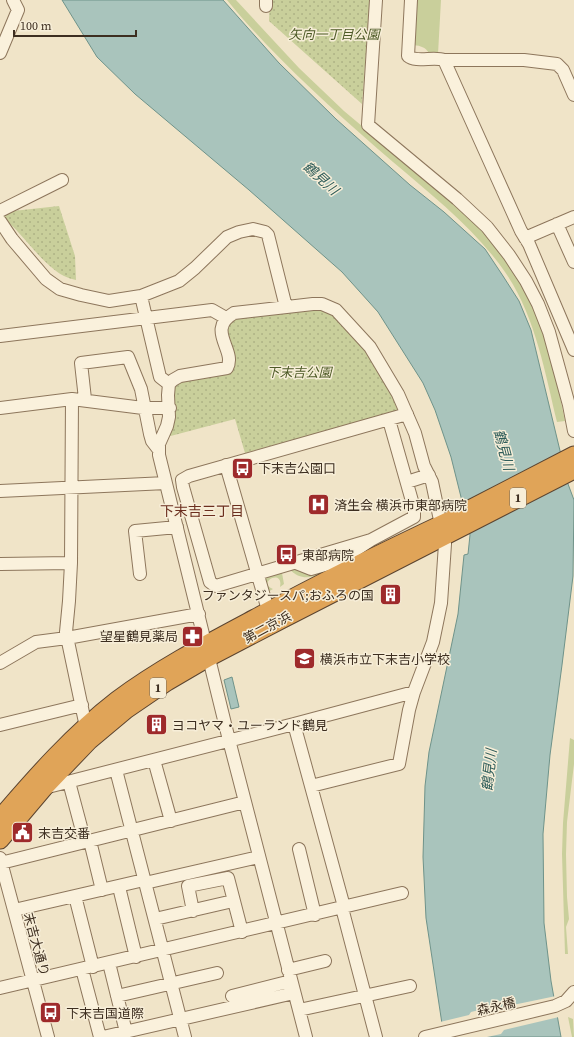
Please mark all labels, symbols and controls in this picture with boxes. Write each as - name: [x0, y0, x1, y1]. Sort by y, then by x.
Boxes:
- scale bar: [14, 12, 136, 38]
- text: 100 m: [20, 18, 52, 34]
- park label: 矢向一丁目公園: [288, 26, 381, 43]
- water label: 鶴見川: [299, 157, 345, 201]
- park label: 下末吉公園: [266, 364, 333, 381]
- water label: 鶴見川: [489, 427, 520, 475]
- bus stop icon: 下末吉公園口: [230, 455, 256, 481]
- place label: 下末吉公園口: [258, 460, 336, 477]
- road number: 1: [510, 488, 526, 508]
- hospital icon: 済生会 横浜市東部病院: [306, 492, 332, 518]
- place label: 済生会 横浜市東部病院: [334, 497, 467, 514]
- district label: 下末吉三丁目: [160, 501, 244, 521]
- bus stop icon: 東部病院: [274, 542, 300, 568]
- place label: 東部病院: [302, 547, 354, 564]
- building icon: ファンタジースパ;おふろの国: [377, 582, 403, 608]
- place label: ファンタジースパ;おふろの国: [202, 587, 374, 604]
- street label: 第二京浜: [240, 608, 294, 647]
- pharmacy icon: 望星鶴見薬局: [180, 623, 206, 649]
- place label: 望星鶴見薬局: [100, 628, 178, 645]
- school or university icon: 横浜市立下末吉小学校: [292, 646, 318, 672]
- place label: 横浜市立下末吉小学校: [320, 651, 450, 668]
- road number: 1: [150, 678, 166, 698]
- building icon: ヨコヤマ・ユーランド鶴見: [143, 712, 169, 738]
- place label: ヨコヤマ・ユーランド鶴見: [172, 717, 328, 734]
- water label: 鶴見川: [477, 746, 501, 792]
- public building icon: 末吉交番: [10, 820, 36, 846]
- place label: 末吉交番: [38, 825, 90, 842]
- street label: 末吉大通り: [20, 911, 53, 978]
- street label: 森永橋: [475, 994, 517, 1019]
- bus stop icon: 下末吉国道際: [37, 1000, 63, 1026]
- place label: 下末吉国道際: [66, 1005, 144, 1022]

